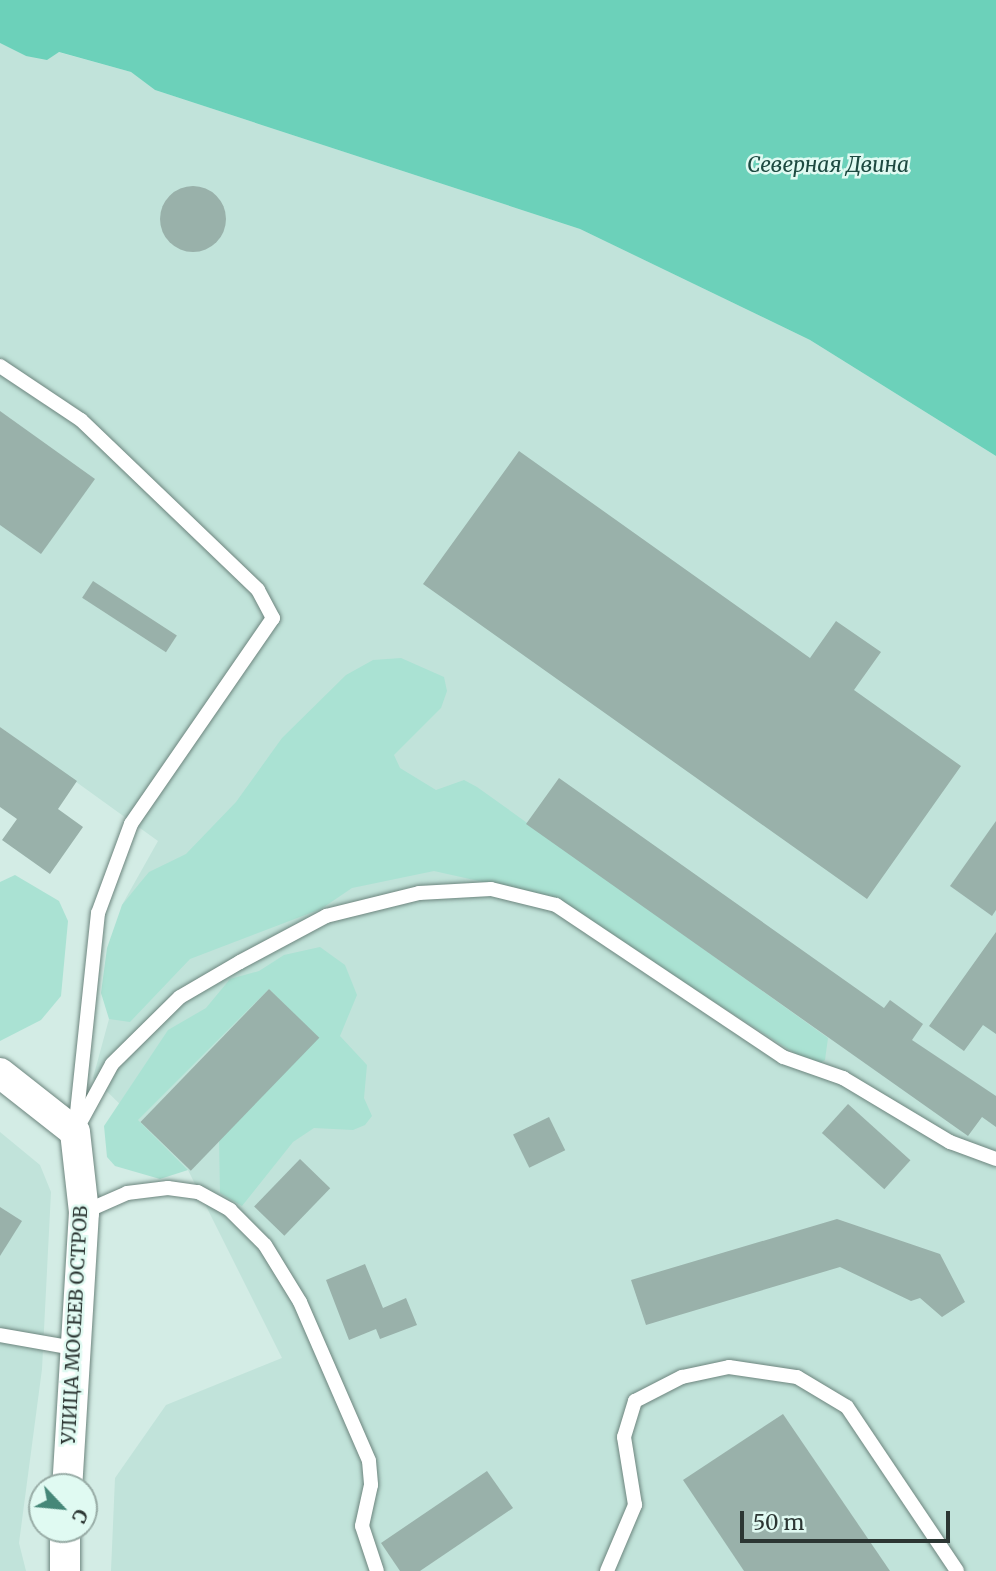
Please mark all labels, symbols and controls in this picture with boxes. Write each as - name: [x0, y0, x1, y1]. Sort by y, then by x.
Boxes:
- water label: Северная Двина: [747, 152, 909, 178]
- street label: УЛИЦА МОСЕЕВ ОСТРОВ: [57, 1205, 93, 1445]
- north arrow: [28, 1473, 98, 1543]
- scale bar: [744, 1498, 954, 1542]
- text: С: [67, 1505, 94, 1527]
- text: 50 m: [753, 1509, 804, 1536]

